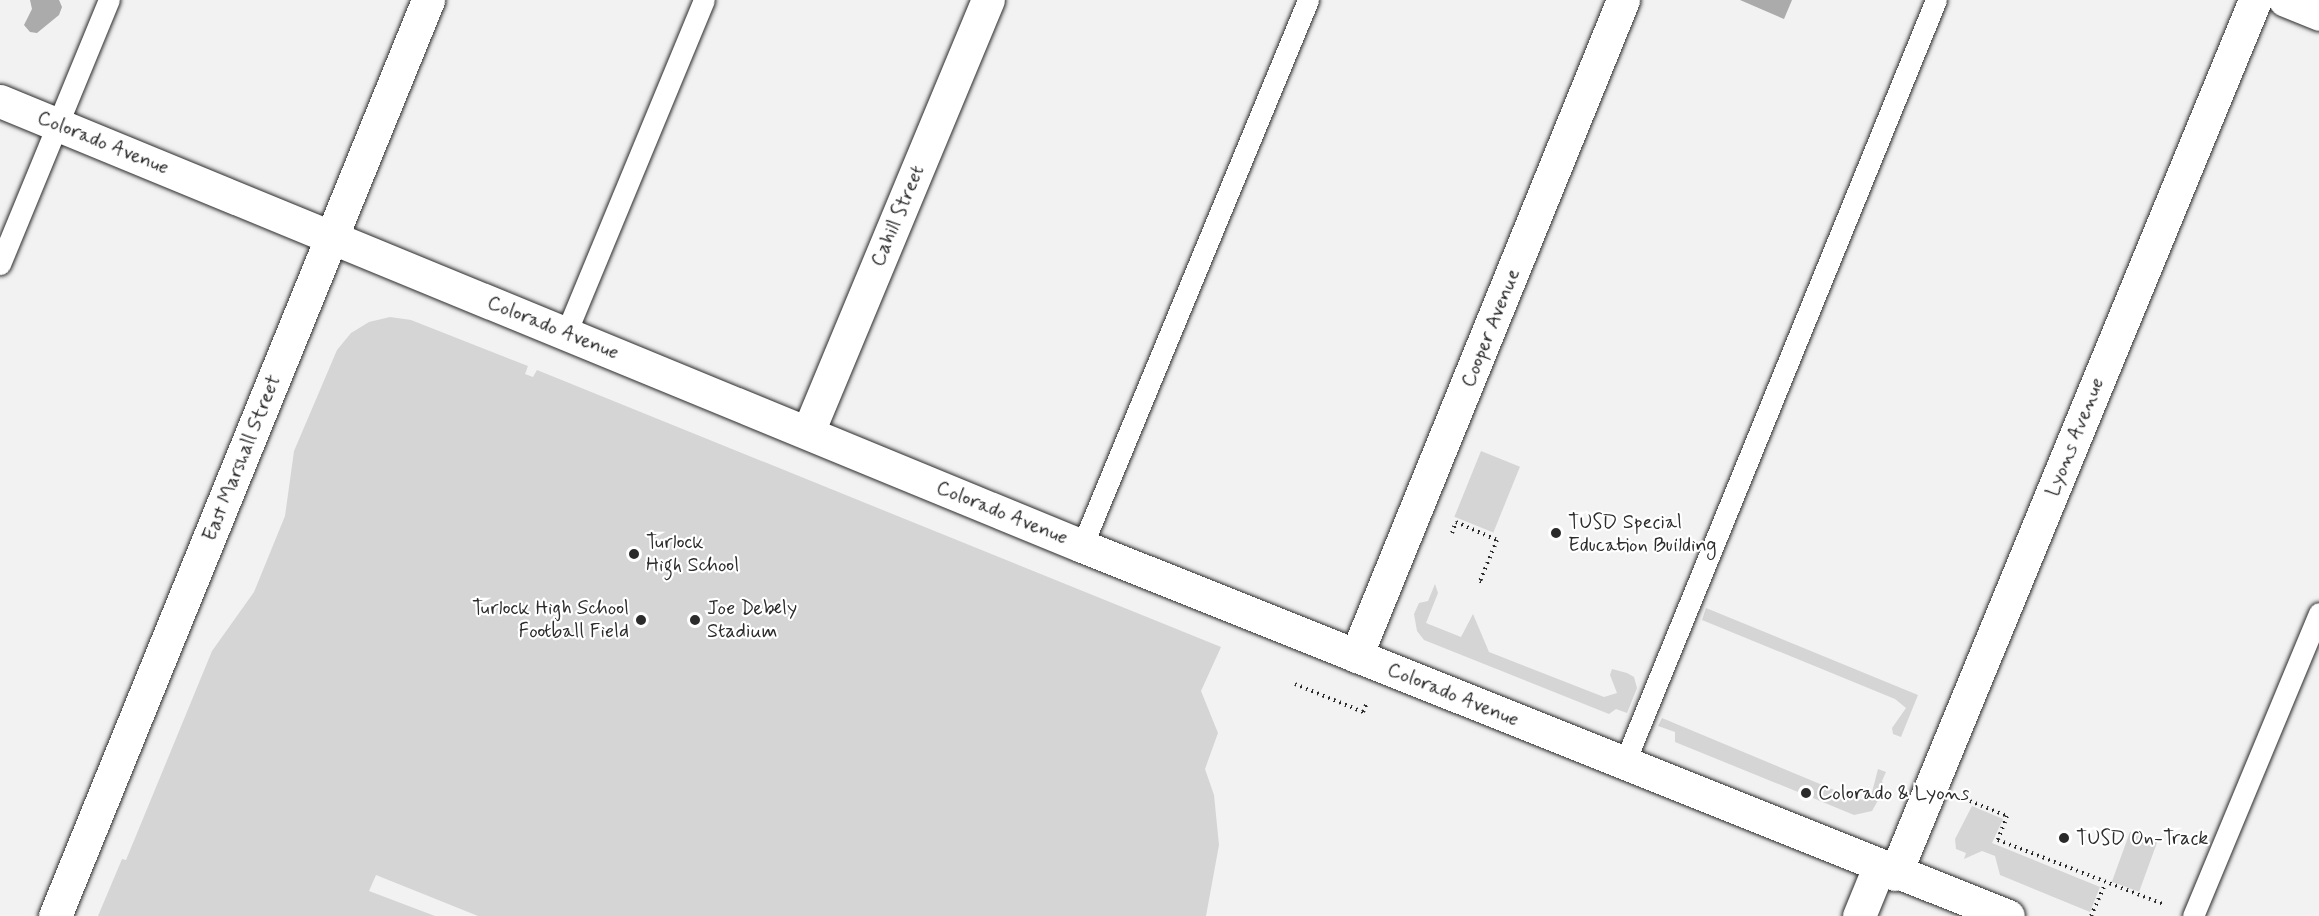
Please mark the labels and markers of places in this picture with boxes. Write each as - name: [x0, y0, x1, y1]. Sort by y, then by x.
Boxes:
- place label: TUSD Special Education Building: [1568, 510, 1719, 557]
- marker: TUSD Special Education Building: [1549, 526, 1563, 540]
- place label: Turlock High School: [646, 530, 739, 577]
- marker: Turlock High School: [627, 547, 641, 561]
- place label: Turlock High School Football Field: [473, 596, 629, 643]
- place label: Joe Debely Stadium: [707, 596, 798, 643]
- marker: Turlock High School Football Field: [634, 613, 648, 627]
- marker: Joe Debely Stadium: [688, 613, 702, 627]
- place label: Colorado & Lyons: [1818, 781, 1969, 805]
- marker: Colorado & Lyons: [1799, 786, 1813, 800]
- place label: TUSD On-Track: [2076, 826, 2209, 850]
- marker: TUSD On-Track: [2057, 831, 2071, 845]

